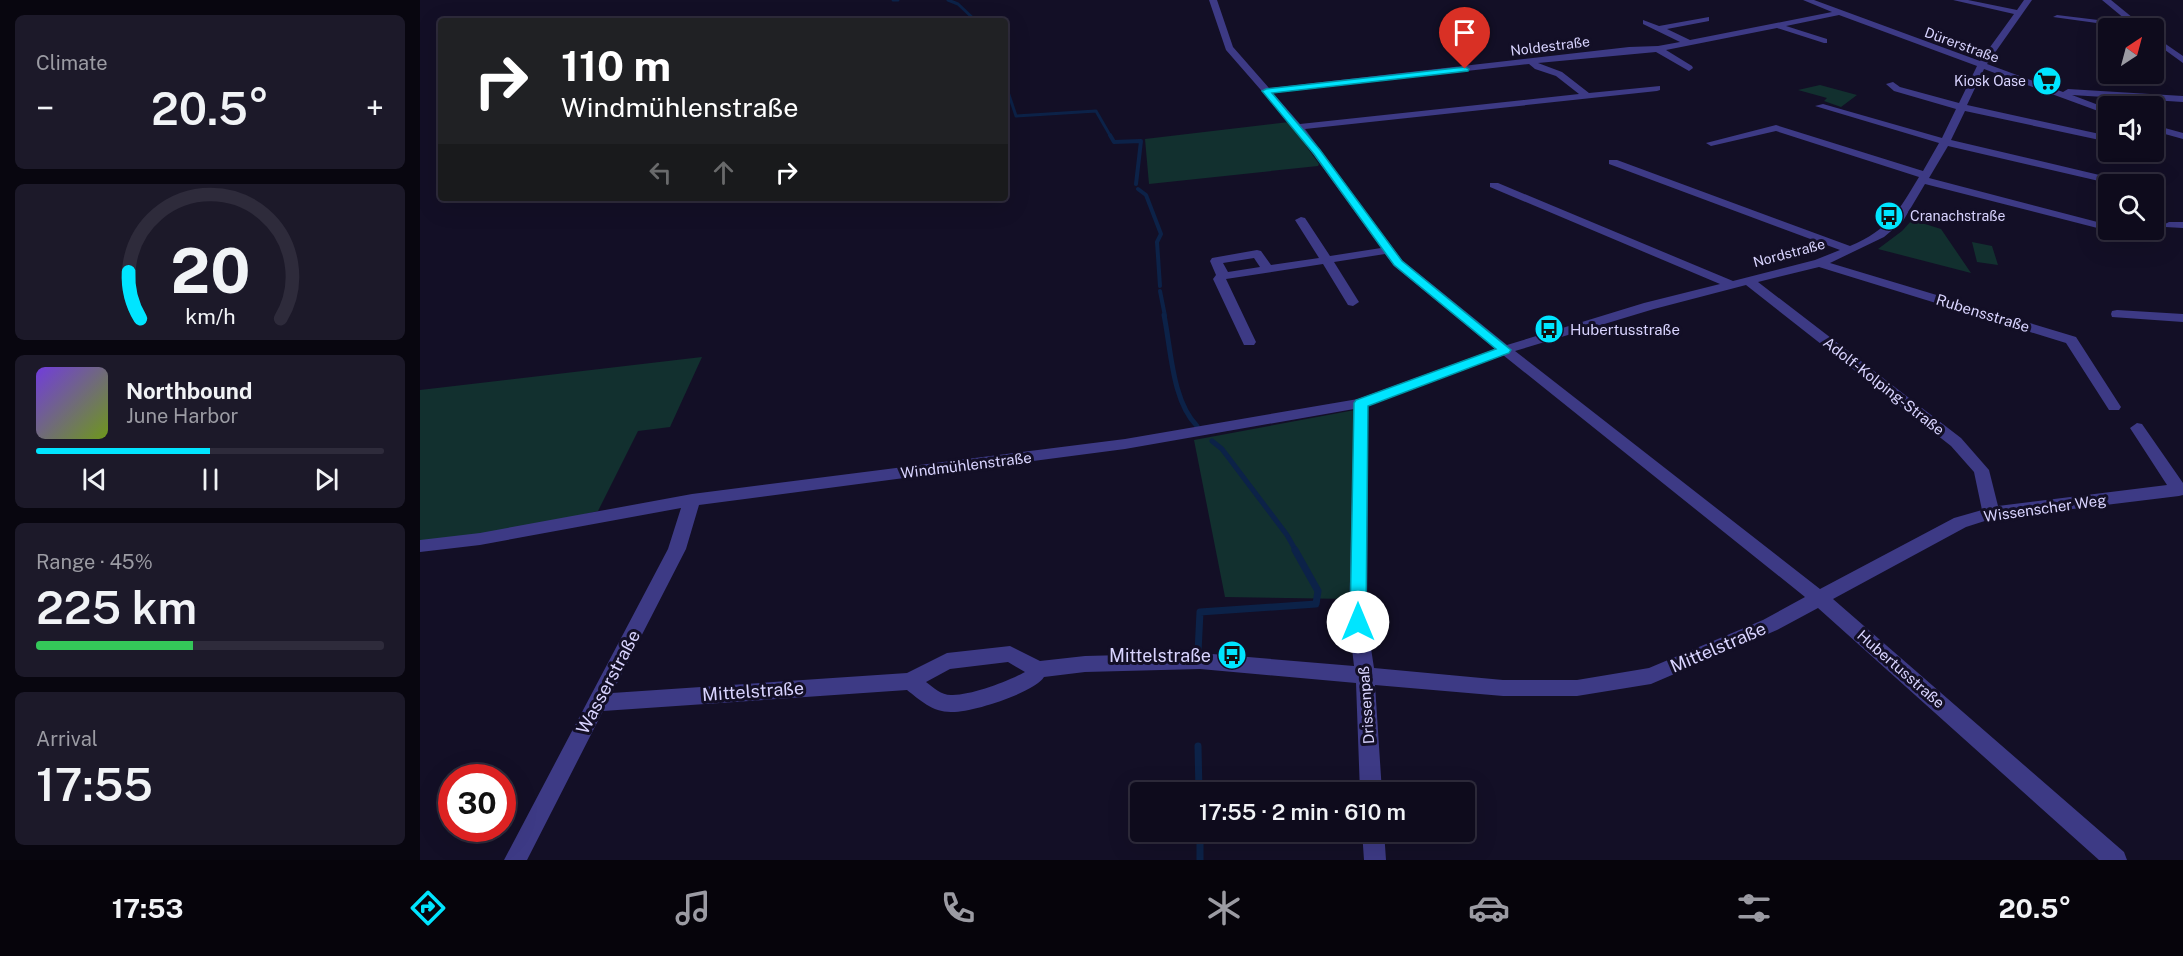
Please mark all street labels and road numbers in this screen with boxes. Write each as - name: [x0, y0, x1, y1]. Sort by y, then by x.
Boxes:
- street label: Dürerstraße: [1923, 24, 2002, 66]
- street label: Noldestraße: [1509, 33, 1591, 59]
- street label: Nordstraße: [1751, 236, 1827, 270]
- street label: Rubensstraße: [1934, 291, 2032, 335]
- street label: Adolf-Kolping-Straße: [1820, 334, 1948, 438]
- street label: Windmühlenstraße: [899, 449, 1033, 481]
- street label: Wissenscher Weg: [1983, 491, 2107, 525]
- street label: Mittelstraße: [1667, 617, 1769, 677]
- street label: Wasserstraße: [572, 626, 644, 738]
- street label: Hubertusstraße: [1854, 627, 1948, 711]
- street label: Drissenpaß: [1355, 665, 1377, 745]
- street label: Mittelstraße: [701, 677, 805, 705]

